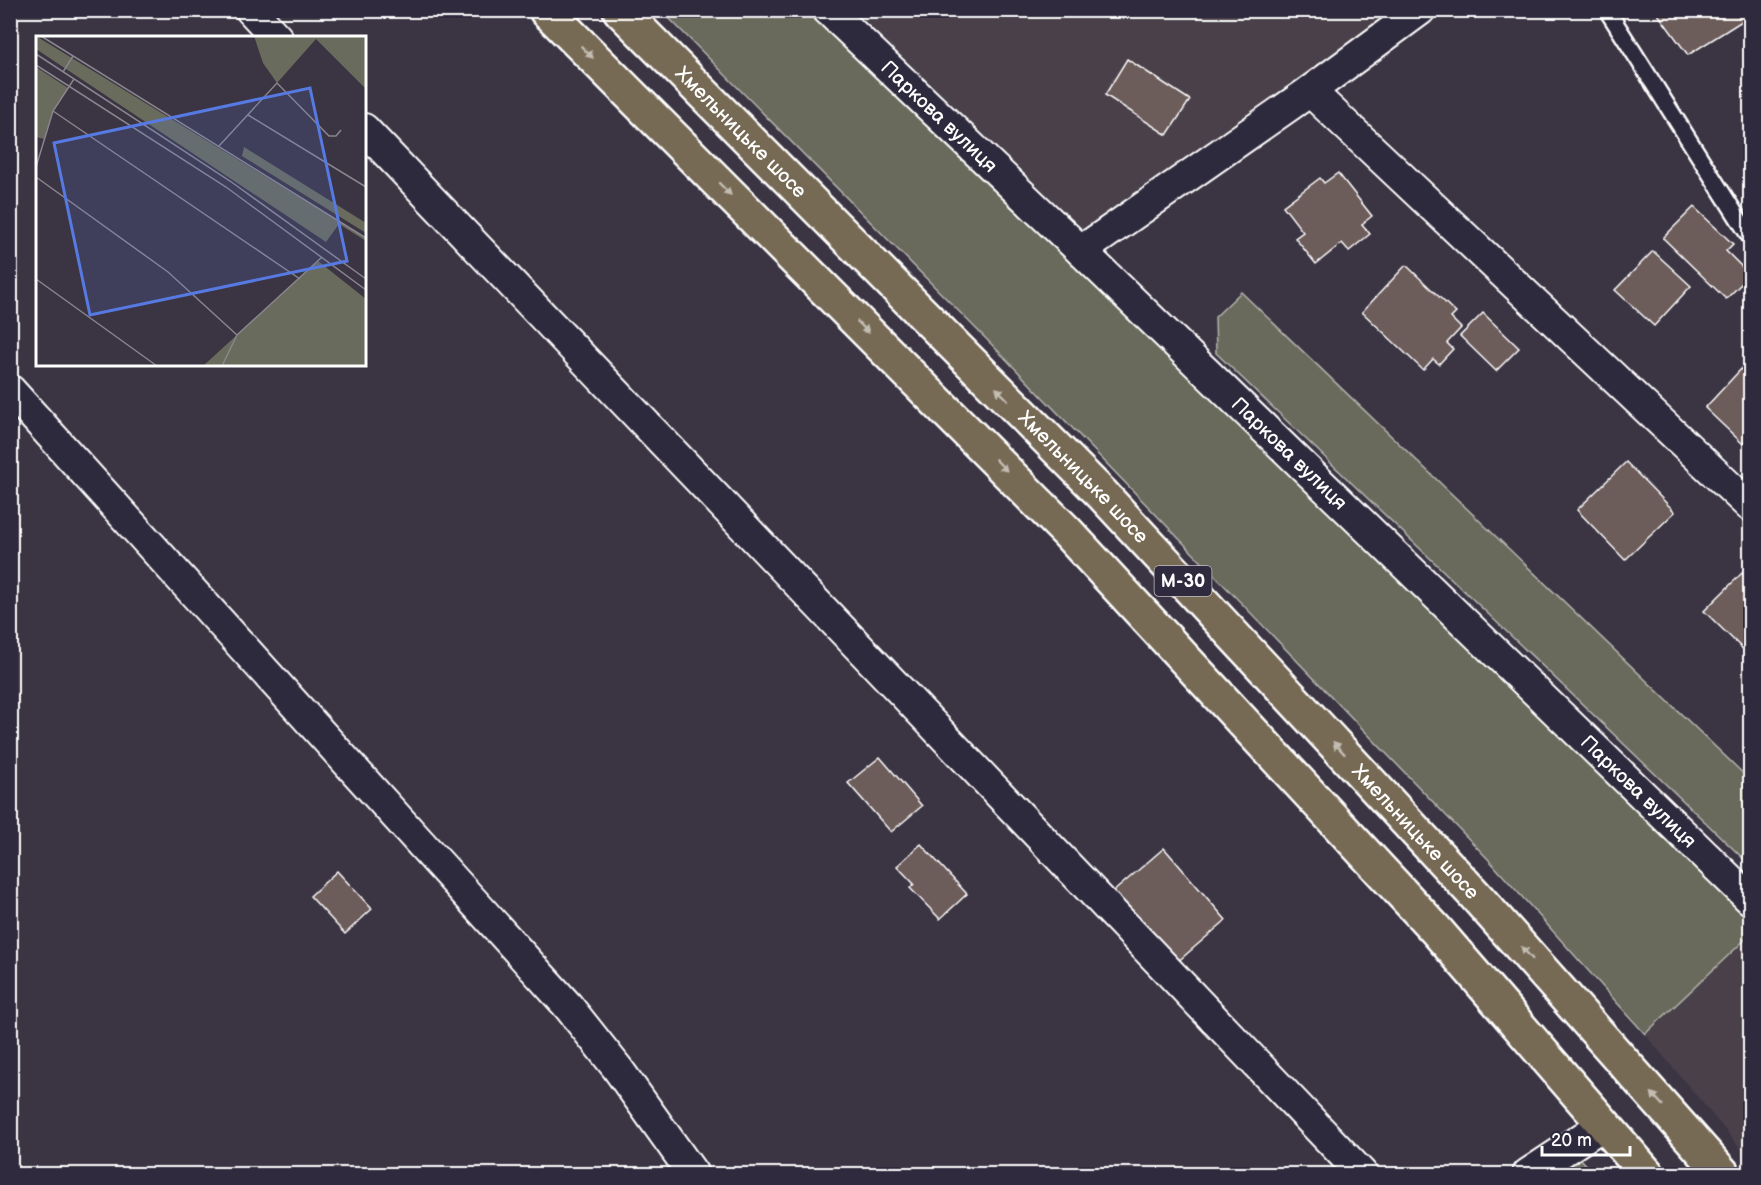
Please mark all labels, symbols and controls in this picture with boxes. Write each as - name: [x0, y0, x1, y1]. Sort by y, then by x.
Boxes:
- inset map: [36, 36, 366, 366]
- one-way arrow: [580, 44, 594, 58]
- street label: Паркова вулиця: [876, 56, 1002, 178]
- street label: Хмельницьке шосе: [670, 62, 811, 203]
- one-way arrow: [718, 182, 732, 196]
- one-way arrow: [856, 320, 870, 334]
- one-way arrow: [995, 387, 1009, 401]
- street label: Паркова вулиця: [1226, 392, 1352, 515]
- street label: Хмельницьке шосе: [1013, 406, 1153, 549]
- one-way arrow: [993, 458, 1007, 472]
- road number: М-30: [1154, 566, 1212, 596]
- street label: Паркова вулиця: [1575, 731, 1701, 853]
- one-way arrow: [1332, 741, 1346, 755]
- street label: Хмельницьке шосе: [1346, 760, 1484, 905]
- one-way arrow: [1521, 946, 1534, 961]
- one-way arrow: [1651, 1092, 1664, 1107]
- scale bar: [1542, 1119, 1630, 1157]
- text: 20 m: [1551, 1130, 1592, 1151]

